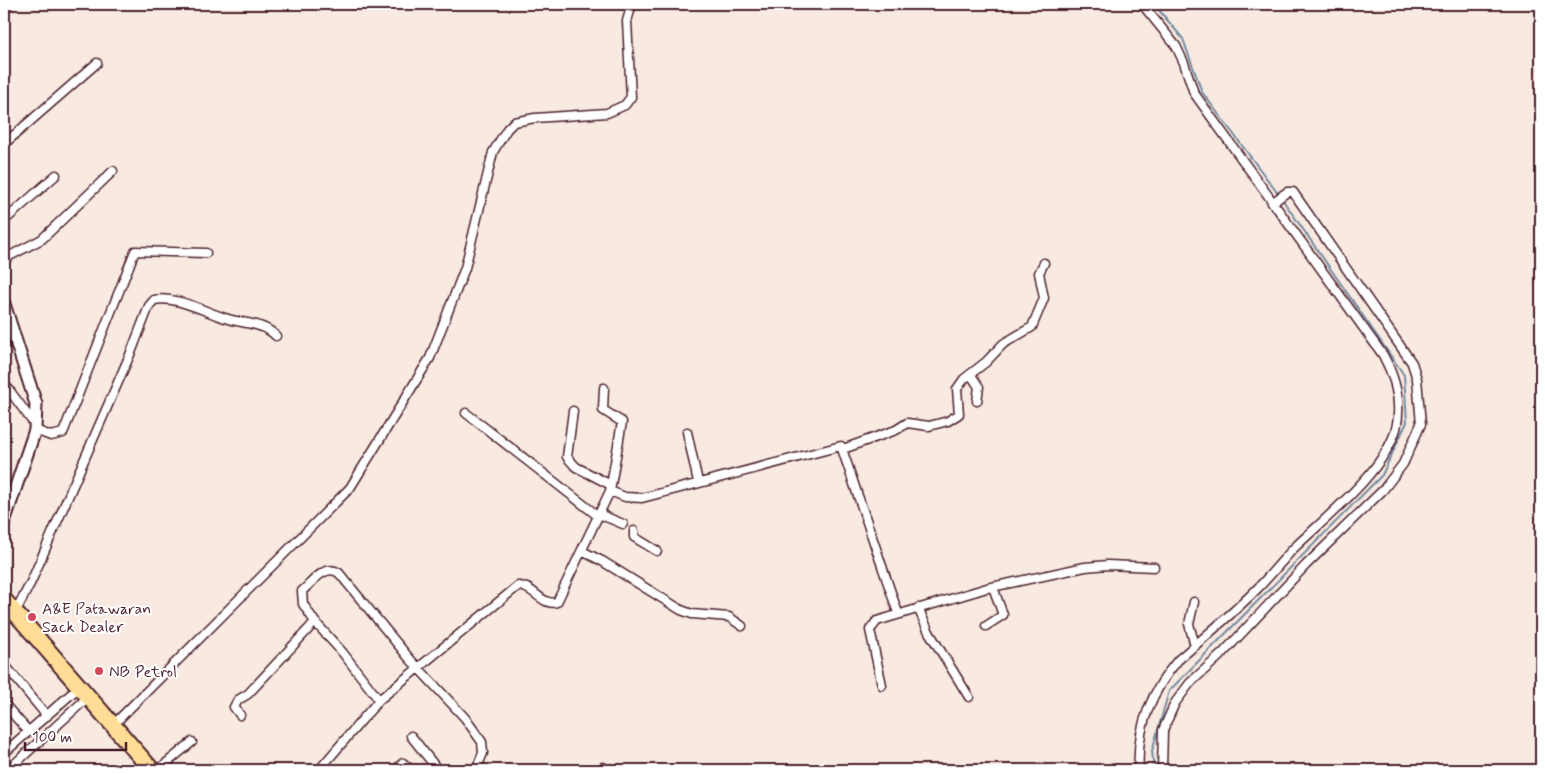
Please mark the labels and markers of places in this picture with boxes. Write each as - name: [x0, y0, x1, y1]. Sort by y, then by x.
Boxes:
- place label: A&E Patawaran Sack Dealer: [42, 599, 151, 638]
- marker: A&E Patawaran Sack Dealer: [26, 611, 38, 623]
- place label: NB Petrol: [109, 662, 177, 683]
- marker: NB Petrol: [93, 665, 105, 677]

